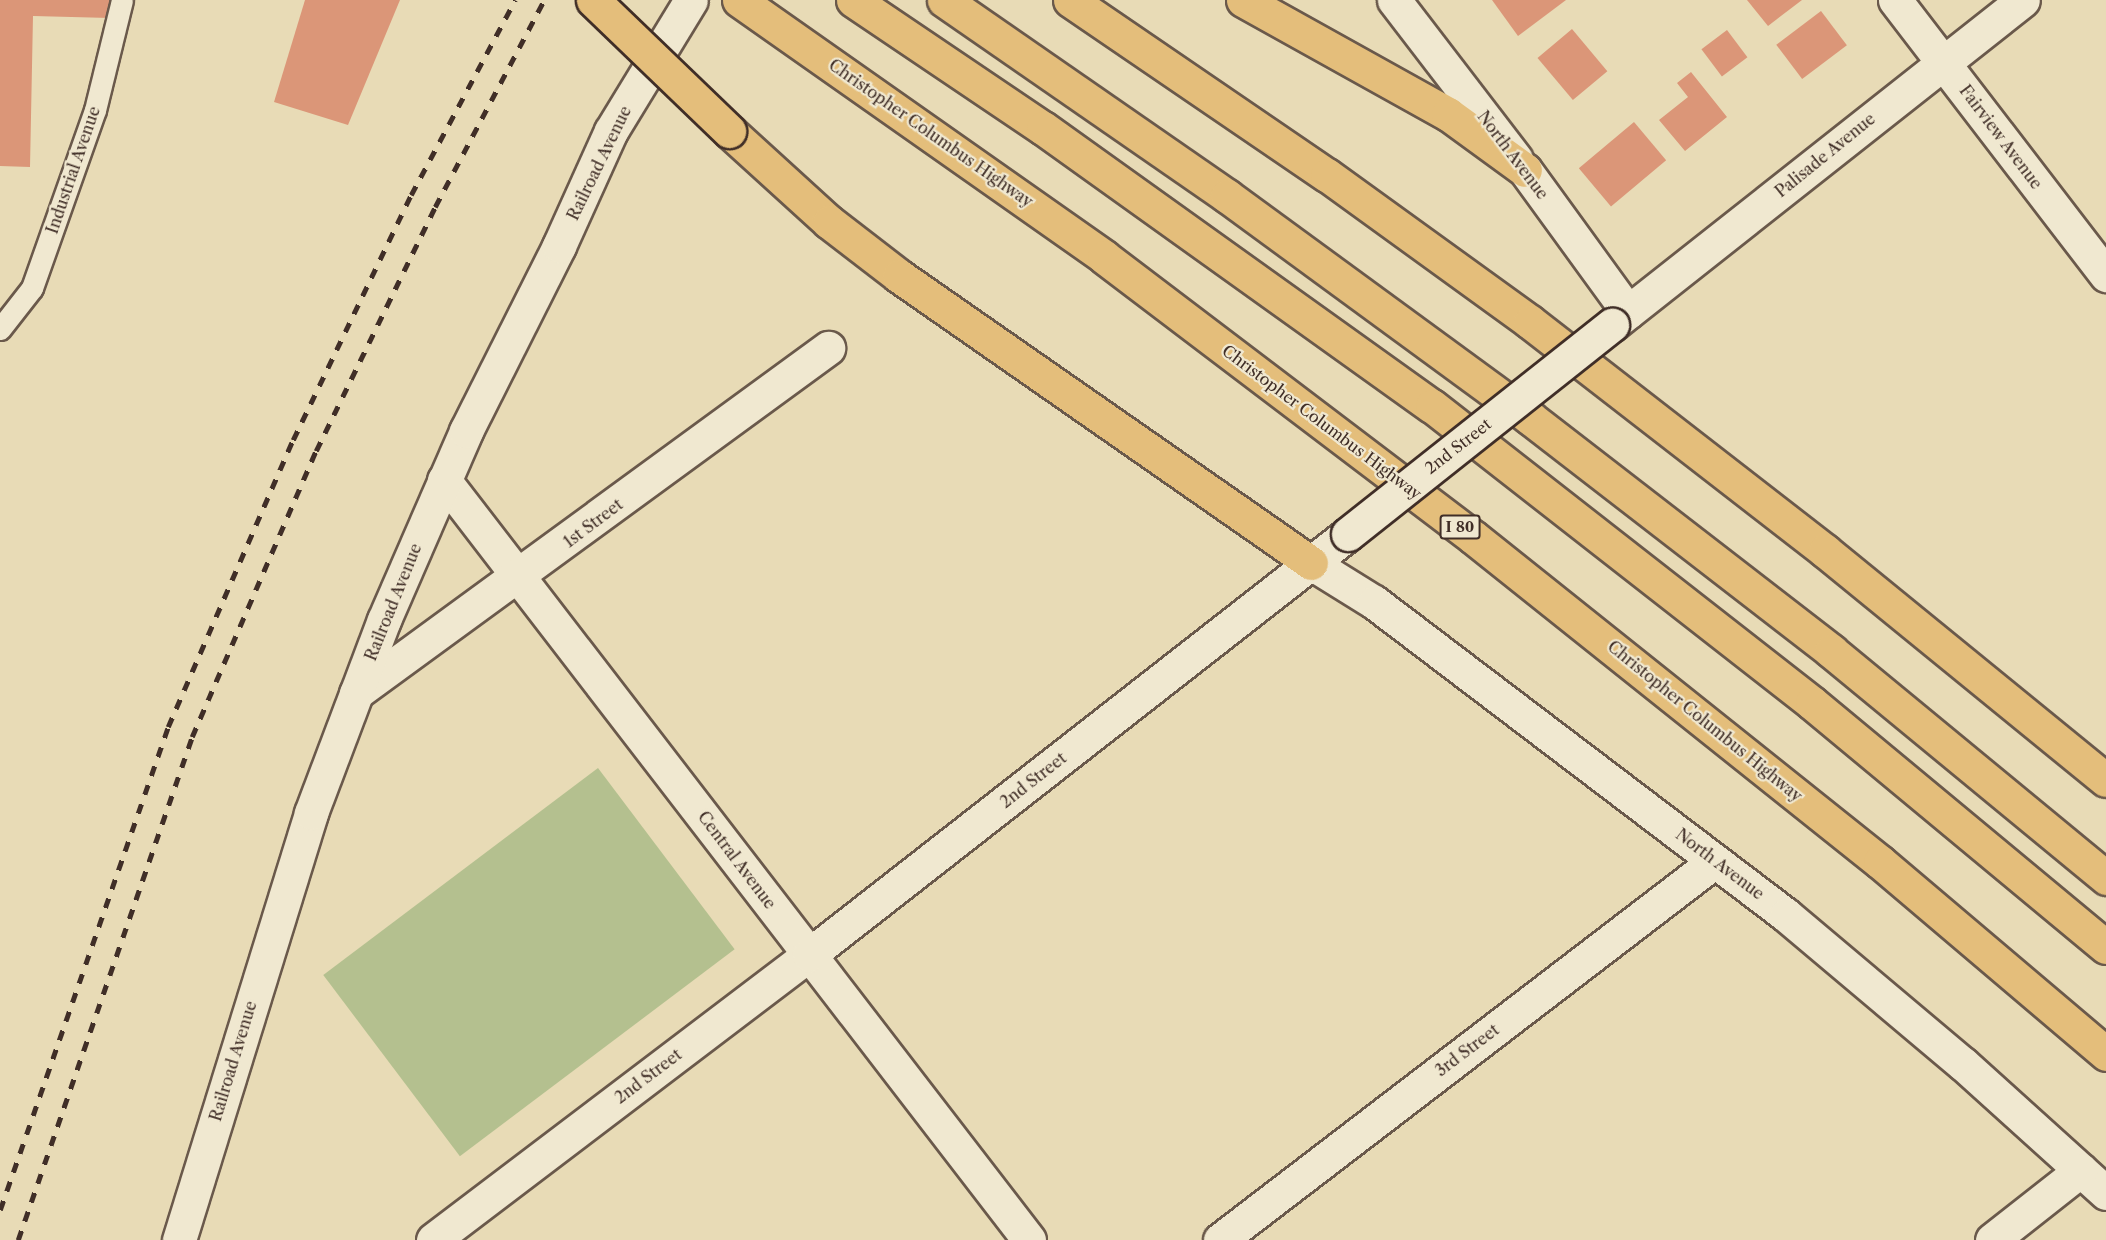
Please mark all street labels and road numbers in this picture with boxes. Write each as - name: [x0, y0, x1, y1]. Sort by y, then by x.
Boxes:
- street label: Christopher Columbus Highway: [825, 55, 1037, 211]
- street label: Fairview Avenue: [1955, 81, 2047, 193]
- street label: Railroad Avenue: [563, 102, 635, 224]
- street label: Industrial Avenue: [42, 103, 104, 237]
- street label: North Avenue: [1473, 107, 1553, 203]
- street label: Palisade Avenue: [1771, 109, 1879, 201]
- street label: Christopher Columbus Highway: [1218, 341, 1426, 503]
- street label: 2nd Street: [1421, 414, 1495, 478]
- street label: 1st Street: [560, 495, 626, 551]
- road number: I 80: [1439, 515, 1481, 539]
- street label: Railroad Avenue: [361, 540, 425, 664]
- street label: Christopher Columbus Highway: [1604, 636, 1806, 806]
- street label: 2nd Street: [996, 748, 1070, 812]
- street label: Central Avenue: [694, 807, 780, 913]
- street label: North Avenue: [1672, 824, 1768, 904]
- street label: Railroad Avenue: [205, 998, 261, 1124]
- street label: 3rd Street: [1431, 1020, 1503, 1080]
- street label: 2nd Street: [611, 1045, 685, 1107]

